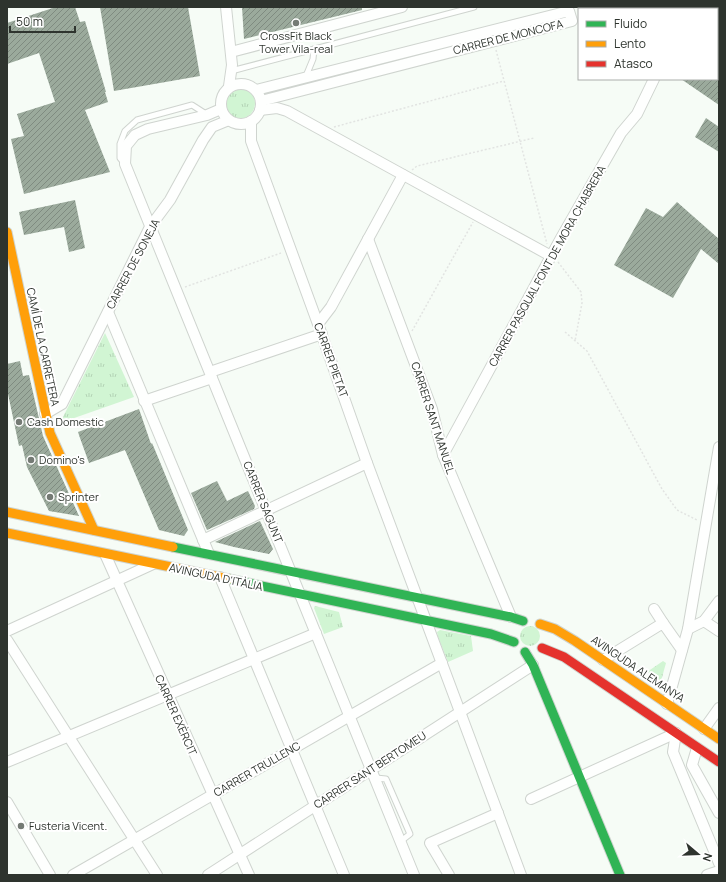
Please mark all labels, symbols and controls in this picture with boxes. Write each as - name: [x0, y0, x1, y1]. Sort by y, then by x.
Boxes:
- scale bar: [10, 8, 75, 34]
- legend: [578, 8, 718, 80]
- text: 50 m: [16, 13, 43, 30]
- text: Fluido: [614, 15, 647, 32]
- street label: CARRER DE MONCOFA: [451, 16, 564, 57]
- marker: CrossFit Black Tower Vila-real: [291, 18, 301, 28]
- place label: CrossFit Black Tower Vila-real: [259, 28, 333, 56]
- text: Lento: [614, 35, 646, 52]
- text: Atasco: [614, 55, 653, 72]
- street label: CARRER PASQUAL FONT DE MORA CHABRERA: [485, 162, 608, 369]
- street label: CARRER DE SONEJA: [102, 216, 163, 311]
- street label: CAMÍ DE LA CARRETERA: [24, 286, 63, 408]
- street label: CARRER PIETAT: [311, 320, 352, 400]
- street label: CARRER SANT MANUEL: [408, 360, 459, 476]
- place label: Cash Domestic: [27, 414, 104, 429]
- marker: Cash Domestic: [14, 417, 24, 427]
- place label: Domino's: [39, 452, 85, 467]
- marker: Domino's: [26, 455, 36, 465]
- street label: CARRER SAGUNT: [240, 459, 287, 545]
- place label: Sprinter: [58, 489, 99, 504]
- marker: Sprinter: [45, 492, 55, 502]
- street label: AVINGUDA D'ITÀLIA: [168, 559, 264, 594]
- street label: AVINGUDA ALEMANYA: [589, 632, 688, 705]
- street label: CARRER EXÈRCIT: [152, 672, 201, 758]
- street label: CARRER SANT BERTOMEU: [311, 728, 429, 812]
- street label: CARRER TRULLENC: [211, 738, 303, 800]
- place label: Fusteria Vicent.: [29, 818, 107, 833]
- marker: Fusteria Vicent.: [16, 821, 26, 831]
- north arrow: [678, 834, 718, 874]
- text: N: [700, 851, 716, 864]

